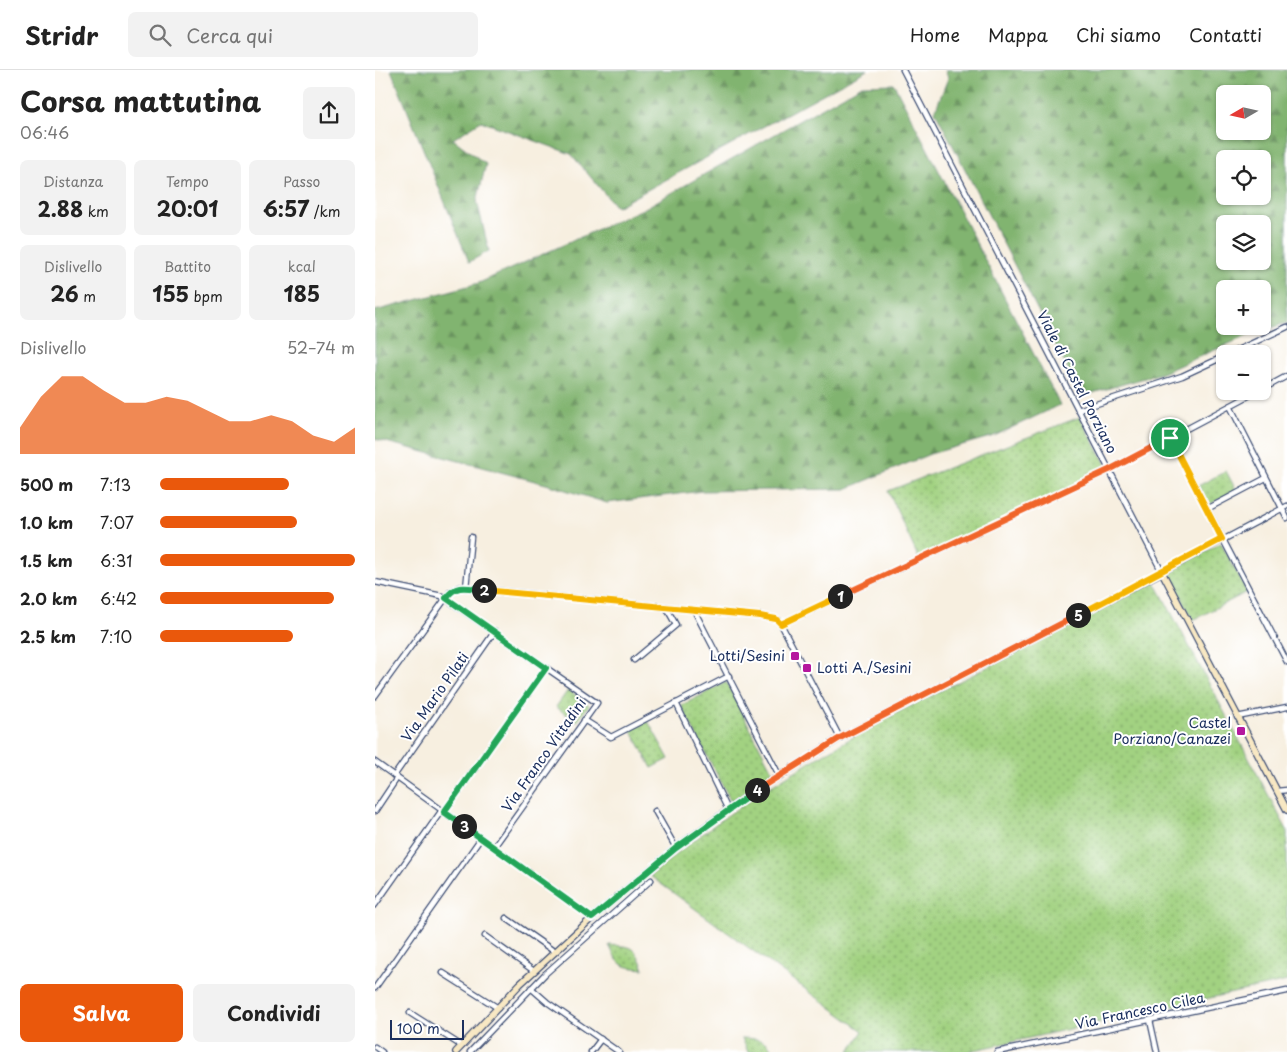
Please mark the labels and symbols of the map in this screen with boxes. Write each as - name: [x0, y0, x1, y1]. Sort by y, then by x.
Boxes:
- north arrow: [1216, 85, 1271, 140]
- street label: Viale di Castel Porziano: [1032, 307, 1123, 457]
- pin: [1149, 417, 1191, 459]
- pin: 2: [471, 578, 497, 602]
- pin: 1: [827, 584, 853, 608]
- pin: 5: [1065, 602, 1091, 628]
- place label: Lotti/Sesini: [710, 645, 785, 666]
- street label: Via Mario Pilati: [396, 647, 473, 746]
- marker: Lotti/Sesini: [789, 650, 801, 662]
- place label: Lotti A./Sesini: [817, 657, 912, 678]
- marker: Lotti A./Sesini: [801, 662, 813, 674]
- street label: Via Franco Vittadini: [496, 693, 591, 816]
- place label: Castel Porziano/Canazei: [1113, 712, 1231, 749]
- marker: Castel Porziano/Canazei: [1235, 725, 1247, 737]
- pin: 4: [745, 778, 769, 802]
- pin: 3: [451, 814, 477, 838]
- street label: Via Francesco Cilea: [1073, 986, 1207, 1035]
- scale bar: [390, 1017, 464, 1040]

